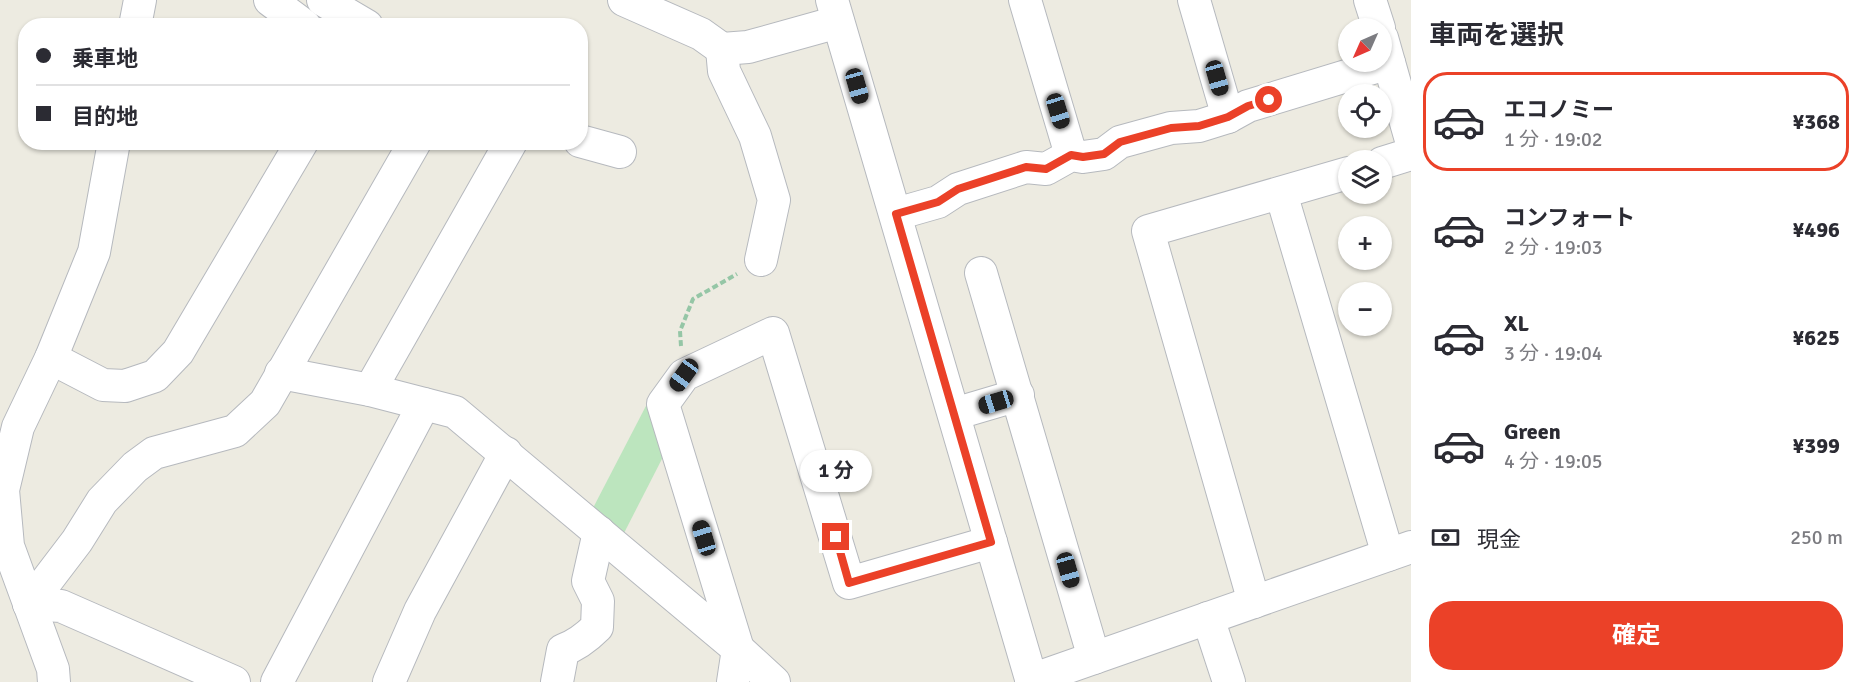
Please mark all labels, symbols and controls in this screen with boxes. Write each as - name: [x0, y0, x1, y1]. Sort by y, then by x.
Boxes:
- north arrow: [1338, 18, 1392, 72]
- map controls: [1338, 18, 1392, 336]
- text: 車両を選択: [1429, 19, 1564, 52]
- text: 乗車地: [72, 45, 138, 72]
- car: [1203, 58, 1231, 98]
- car: [843, 66, 871, 106]
- button: locate: [1338, 84, 1392, 138]
- route start: [1255, 86, 1282, 113]
- car: [1044, 91, 1072, 131]
- icon: car: [1432, 95, 1486, 149]
- text: エコノミー: [1504, 96, 1614, 123]
- text: 目的地: [72, 103, 138, 130]
- text: ¥368: [1792, 108, 1840, 135]
- text: 1 分 · 19:02: [1504, 127, 1603, 152]
- button: layers: [1338, 150, 1392, 204]
- icon: car: [1432, 203, 1486, 257]
- text: コンフォート: [1504, 204, 1635, 231]
- button: +: [1338, 216, 1392, 270]
- text: ¥496: [1792, 216, 1840, 243]
- text: 2 分 · 19:03: [1504, 235, 1603, 260]
- button: −: [1338, 282, 1392, 336]
- text: XL: [1504, 310, 1529, 337]
- icon: car: [1432, 311, 1486, 365]
- text: ¥625: [1792, 324, 1840, 351]
- text: 3 分 · 19:04: [1504, 341, 1603, 366]
- car: [666, 355, 702, 395]
- car: [976, 388, 1016, 416]
- text: Green: [1504, 418, 1561, 445]
- icon: car: [1432, 419, 1486, 473]
- text: ¥399: [1792, 432, 1840, 459]
- text: 4 分 · 19:05: [1504, 449, 1603, 474]
- callout: 1 分: [800, 450, 872, 492]
- text: 1 分: [818, 458, 854, 483]
- car: [690, 518, 718, 558]
- icon: cash: [1429, 521, 1462, 554]
- route end: [822, 523, 849, 550]
- text: 250 m: [1790, 525, 1843, 550]
- text: 現金: [1477, 526, 1521, 553]
- car: [1054, 550, 1082, 590]
- button: 確定: [1429, 601, 1843, 670]

